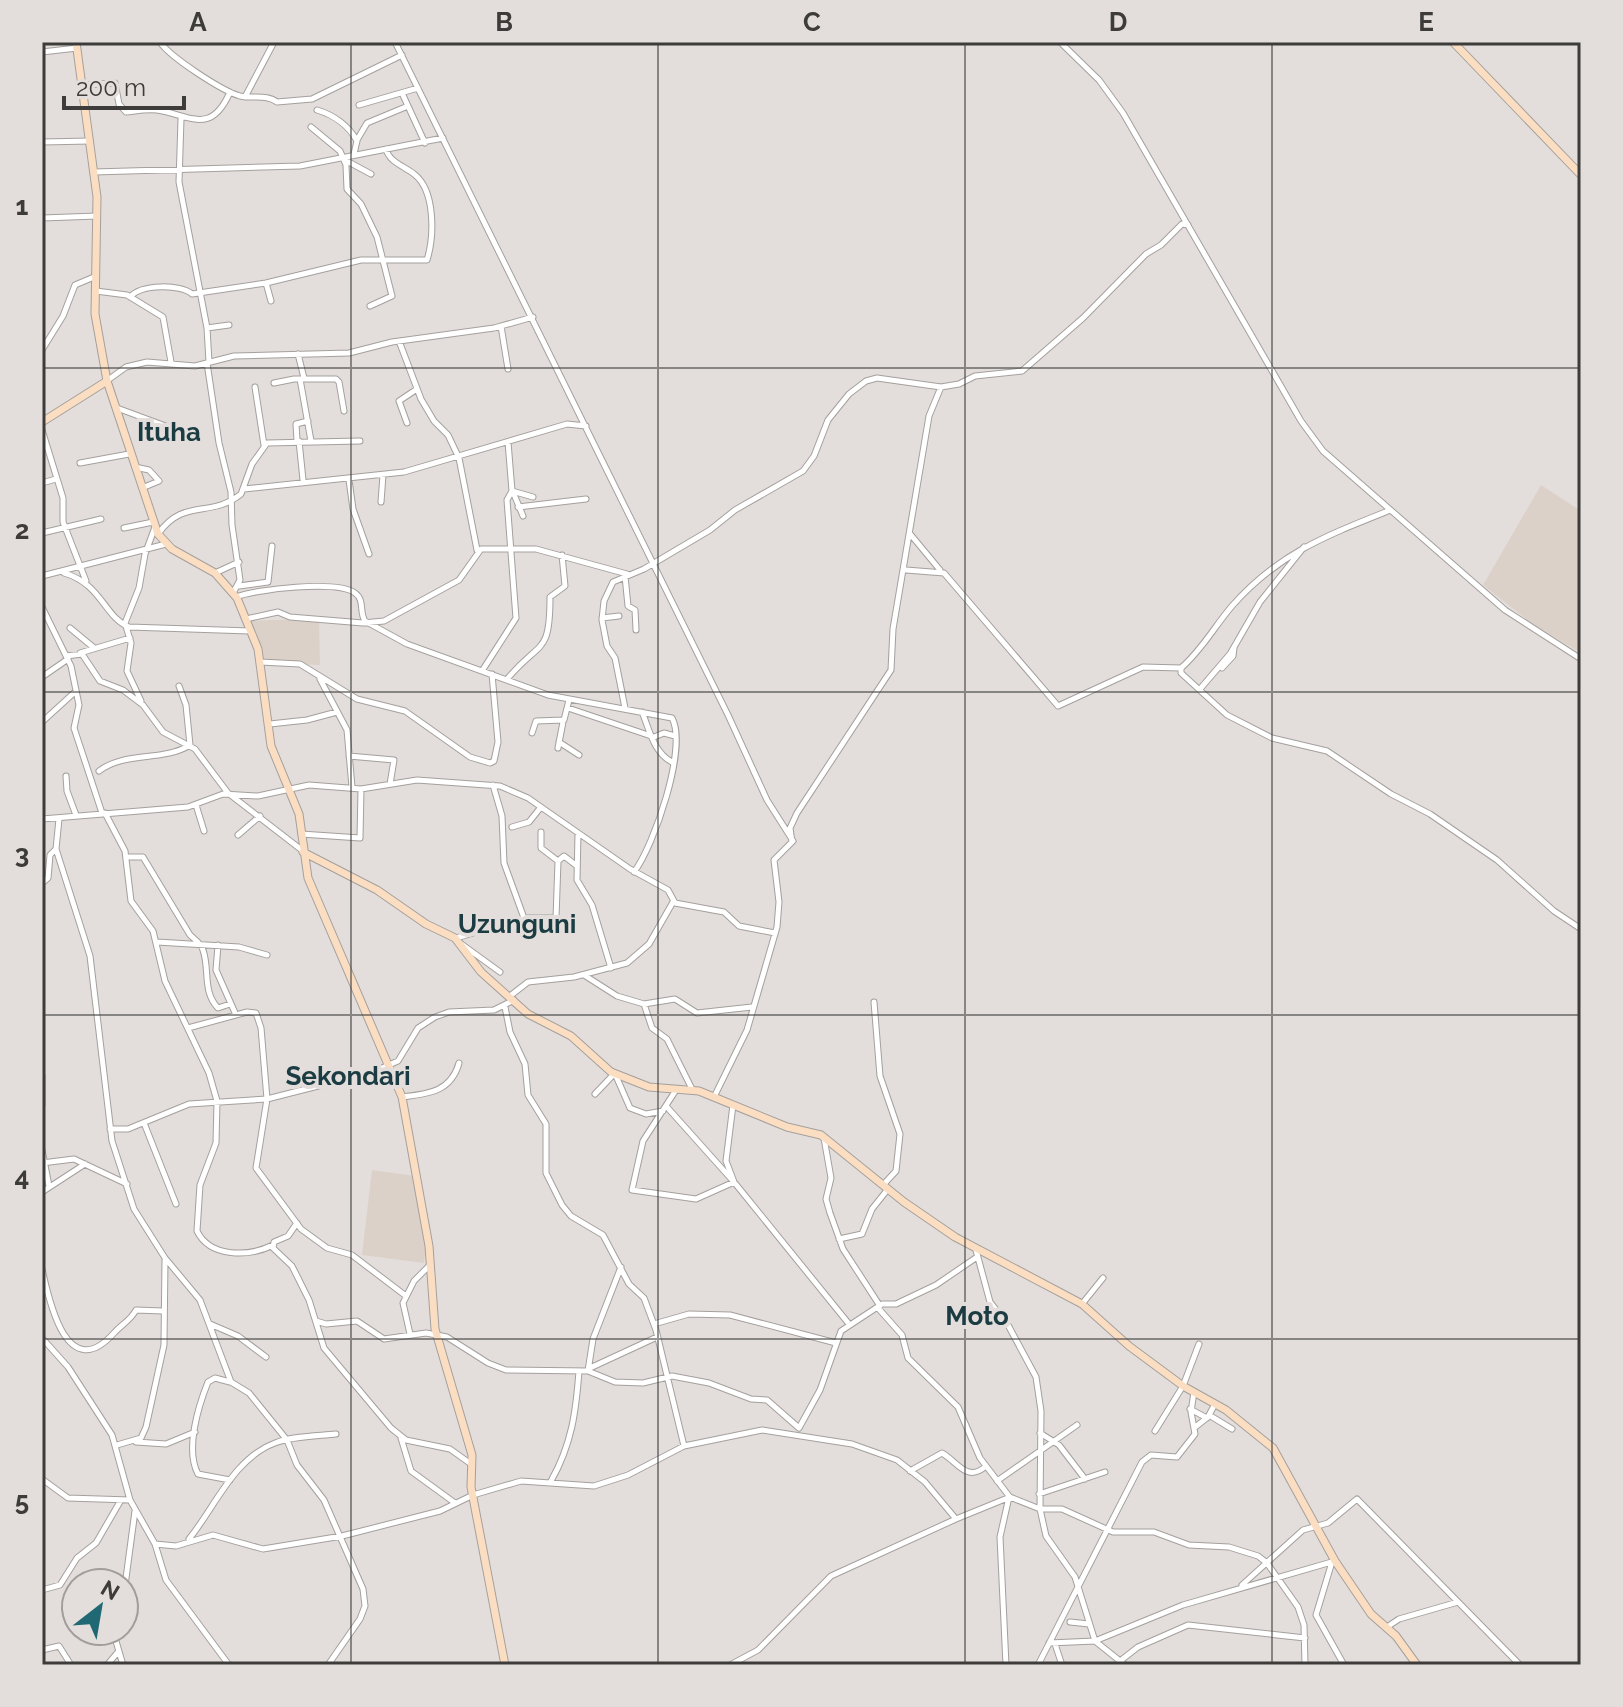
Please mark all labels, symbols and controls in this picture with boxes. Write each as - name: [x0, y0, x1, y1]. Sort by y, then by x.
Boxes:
- text: A: [189, 7, 207, 37]
- text: B: [495, 7, 513, 37]
- text: C: [803, 7, 821, 37]
- text: D: [1109, 7, 1127, 37]
- text: E: [1418, 7, 1434, 37]
- scale bar: [64, 60, 184, 110]
- text: 200 m: [76, 73, 146, 102]
- text: 1: [16, 191, 29, 221]
- district label: Ituha: [137, 417, 201, 447]
- text: 2: [15, 515, 29, 545]
- text: 3: [15, 839, 29, 869]
- district label: Uzunguni: [458, 909, 576, 939]
- district label: Sekondari: [285, 1061, 411, 1091]
- text: 4: [15, 1162, 29, 1192]
- district label: Moto: [945, 1301, 1009, 1331]
- text: 5: [15, 1486, 29, 1516]
- north arrow: [60, 1567, 140, 1647]
- text: N: [96, 1574, 124, 1605]

